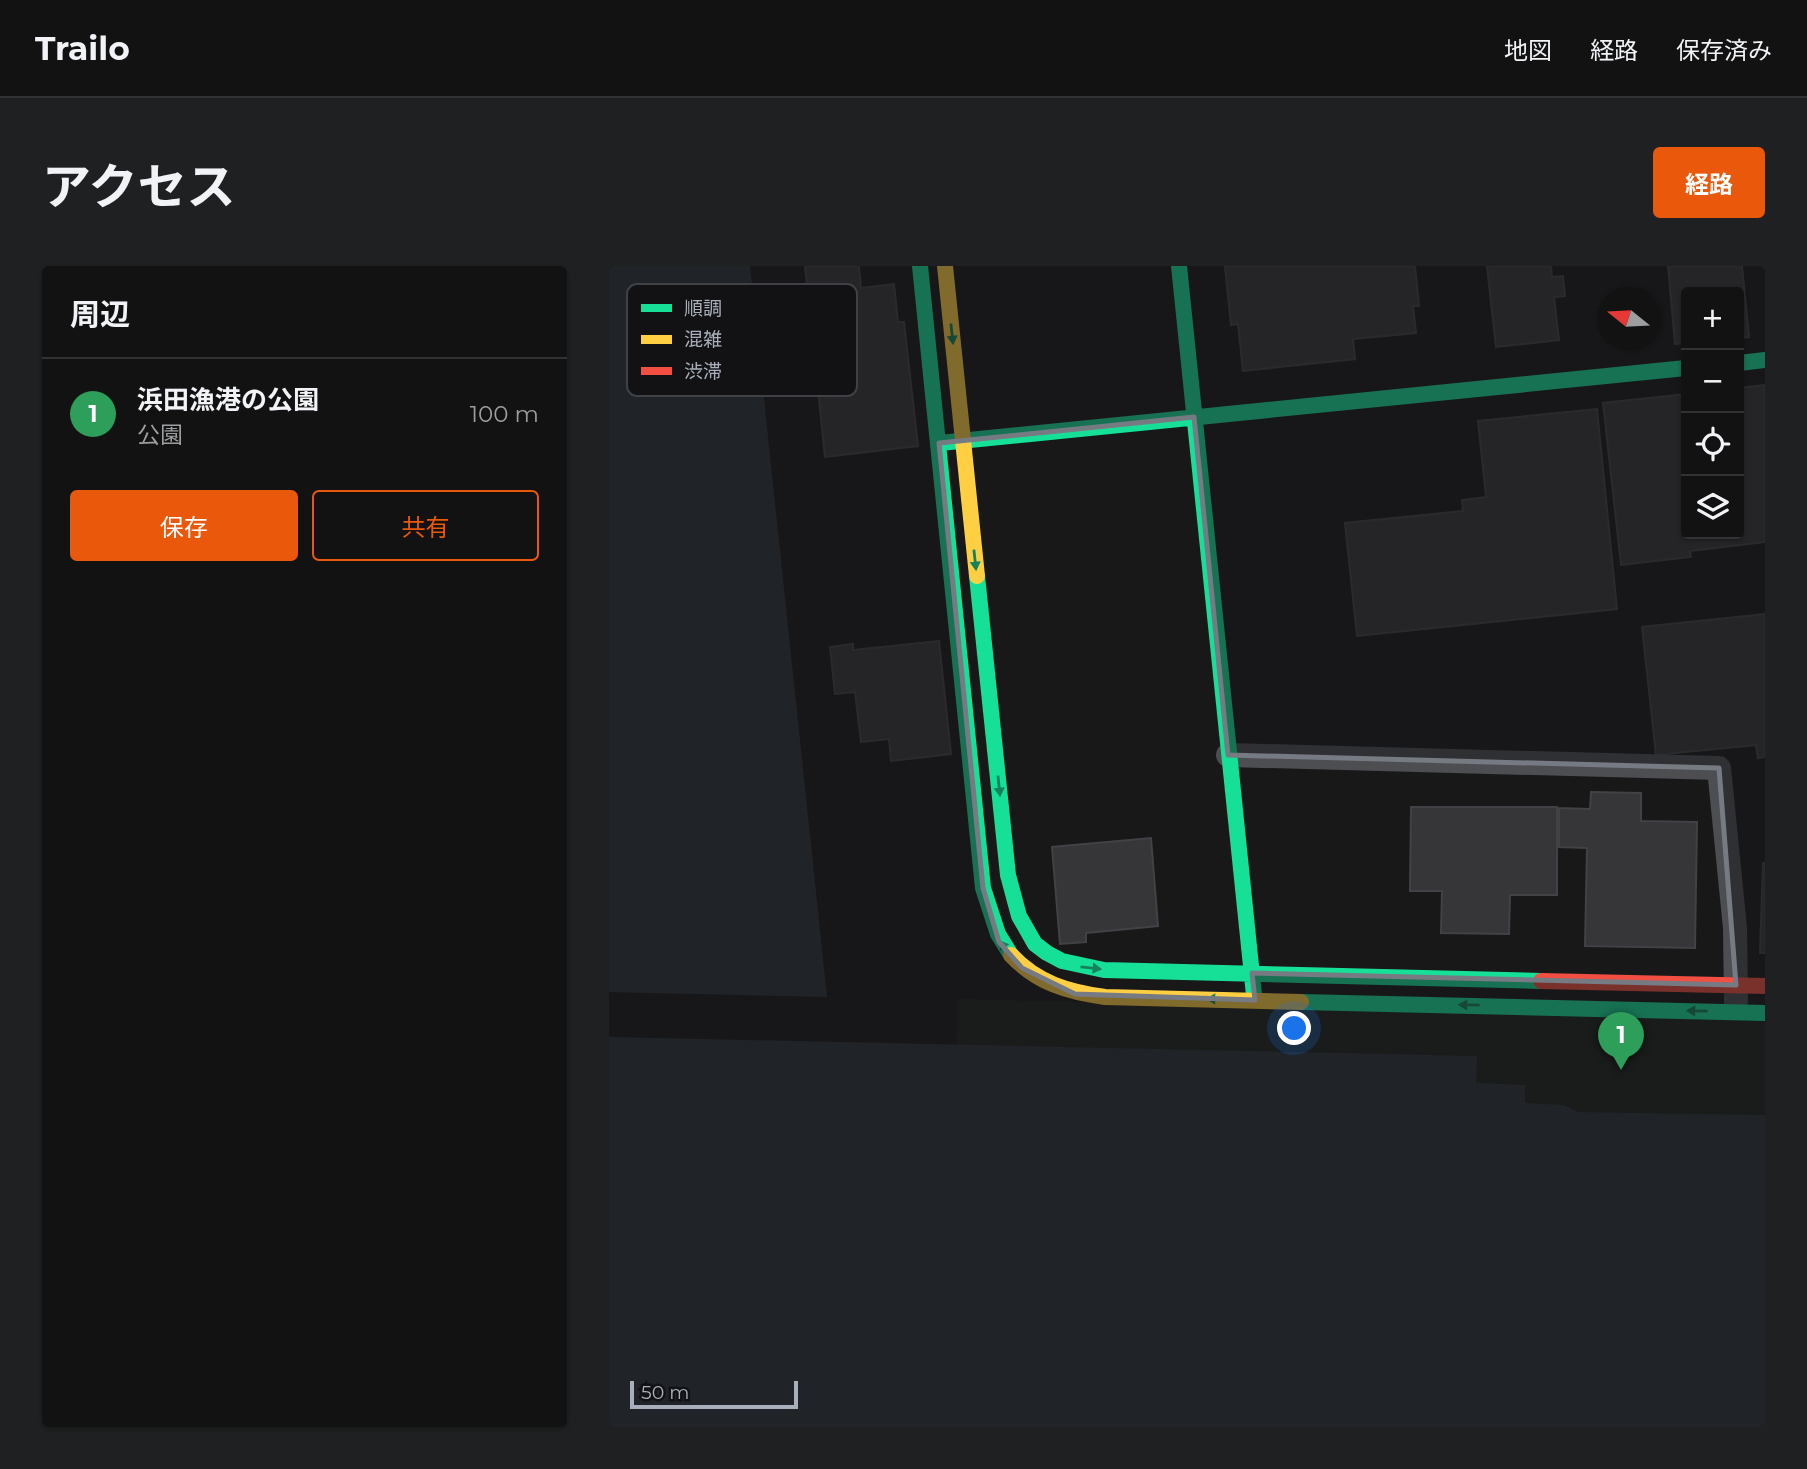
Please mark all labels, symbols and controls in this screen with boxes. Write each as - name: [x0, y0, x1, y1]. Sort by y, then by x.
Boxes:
- text: Trailo: [35, 28, 130, 68]
- text: 地図: [1504, 36, 1552, 65]
- text: 経路: [1590, 36, 1638, 65]
- text: 保存済み: [1676, 36, 1772, 65]
- button: 経路: [1653, 147, 1765, 218]
- text: アクセス: [42, 157, 236, 216]
- legend: [627, 284, 857, 396]
- north arrow: [1597, 287, 1660, 350]
- map controls: [1681, 287, 1744, 539]
- button: +: [1681, 287, 1744, 350]
- text: 周辺: [70, 296, 130, 333]
- text: 順調: [684, 297, 722, 320]
- one-way arrow: [947, 323, 958, 345]
- text: 混雑: [684, 328, 722, 351]
- button: −: [1681, 350, 1744, 413]
- text: 渋滞: [684, 360, 722, 383]
- text: 浜田漁港の公園: [137, 384, 319, 416]
- text: 1: [88, 400, 98, 428]
- text: 100 m: [470, 400, 539, 428]
- button: locate: [1681, 413, 1744, 476]
- text: 公園: [137, 421, 183, 449]
- button: layers: [1681, 476, 1744, 539]
- button: 保存: [70, 490, 298, 561]
- button: 共有: [312, 490, 539, 561]
- one-way arrow: [970, 549, 981, 571]
- one-way arrow: [994, 776, 1005, 798]
- one-way arrow: [998, 940, 1013, 958]
- one-way arrow: [1081, 963, 1103, 974]
- one-way arrow: [1206, 993, 1228, 1005]
- one-way arrow: [1458, 1000, 1480, 1011]
- one-way arrow: [1686, 1005, 1708, 1017]
- your location: [1277, 1011, 1311, 1045]
- pin: 1: [1598, 1012, 1644, 1070]
- scale bar: [630, 1378, 798, 1410]
- text: 50 m: [641, 1381, 689, 1404]

